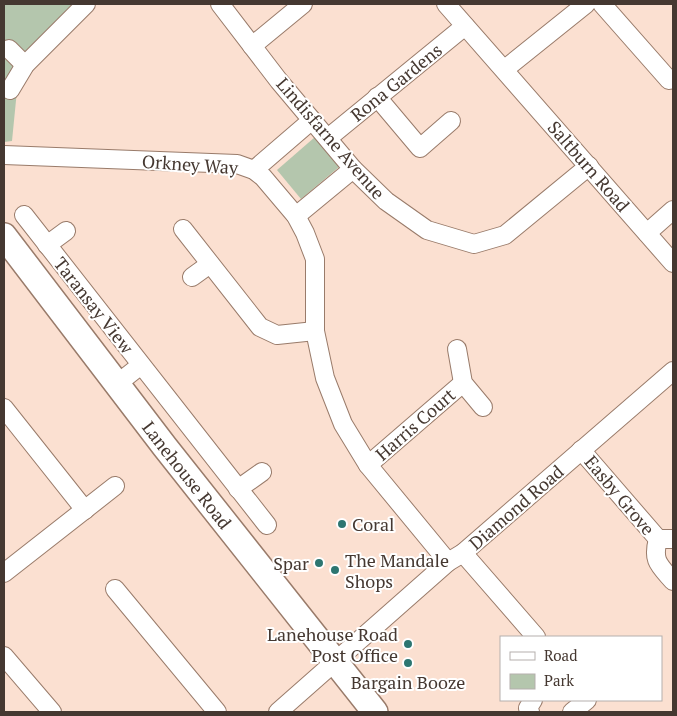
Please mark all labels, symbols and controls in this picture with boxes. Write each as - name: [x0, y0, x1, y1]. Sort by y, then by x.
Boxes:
- street label: Rona Gardens: [345, 38, 447, 126]
- street label: Lindisfarne Avenue: [271, 72, 391, 204]
- street label: Saltburn Road: [543, 115, 635, 217]
- street label: Orkney Way: [141, 149, 240, 179]
- street label: Taransay View: [49, 252, 140, 359]
- street label: Harris Court: [370, 382, 460, 465]
- street label: Lanehouse Road: [137, 416, 237, 534]
- street label: Easby Grove: [580, 450, 660, 540]
- street label: Diamond Road: [464, 459, 568, 555]
- place label: Coral: [352, 512, 395, 536]
- marker: Coral: [336, 518, 348, 530]
- place label: The Mandale Shops: [345, 548, 449, 593]
- place label: Spar: [273, 551, 309, 575]
- marker: Spar: [313, 557, 325, 569]
- marker: The Mandale Shops: [329, 564, 341, 576]
- place label: Lanehouse Road Post Office: [267, 622, 398, 667]
- legend: [500, 636, 662, 701]
- marker: Lanehouse Road Post Office: [402, 638, 414, 650]
- text: Road: [544, 645, 577, 665]
- marker: Bargain Booze: [402, 657, 414, 669]
- place label: Bargain Booze: [351, 670, 465, 694]
- text: Park: [544, 670, 574, 690]

